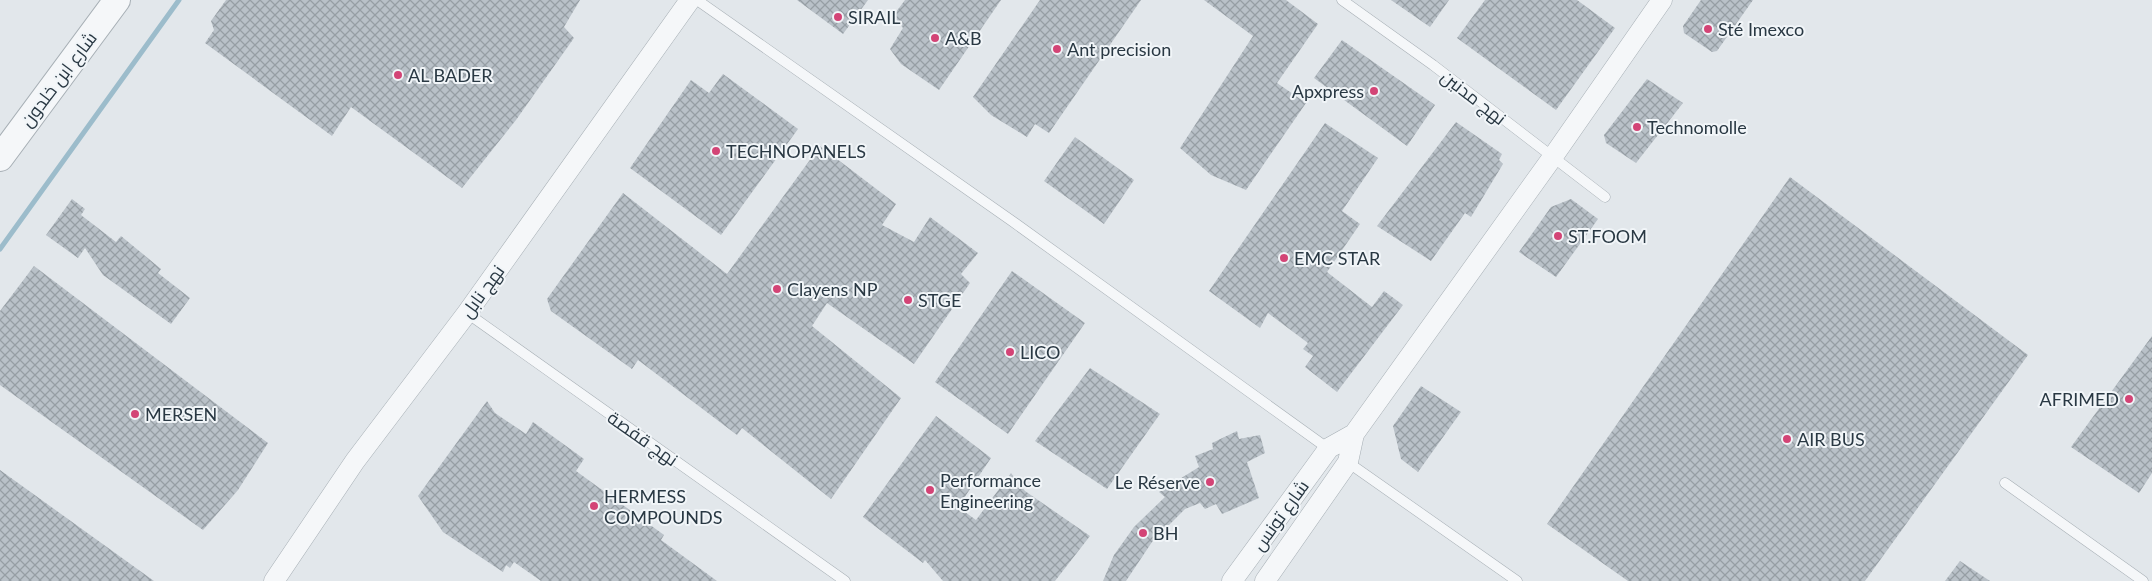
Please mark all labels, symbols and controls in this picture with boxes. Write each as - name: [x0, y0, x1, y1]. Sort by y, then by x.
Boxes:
- place label: SIRAIL: [848, 6, 901, 28]
- marker: SIRAIL: [832, 11, 844, 23]
- place label: Sté Imexco: [1718, 18, 1804, 40]
- marker: Sté Imexco: [1702, 23, 1714, 35]
- street label: شارع ابن خلدون: [15, 27, 102, 132]
- place label: A&B: [945, 27, 982, 49]
- marker: A&B: [929, 32, 941, 44]
- place label: Ant precision: [1067, 38, 1171, 60]
- marker: Ant precision: [1051, 43, 1063, 55]
- place label: AL BADER: [408, 64, 493, 86]
- street label: نهج مدنين: [1436, 65, 1511, 131]
- marker: AL BADER: [392, 69, 404, 81]
- place label: Apxpress: [1292, 80, 1364, 102]
- marker: Apxpress: [1368, 85, 1380, 97]
- place label: Technomolle: [1647, 116, 1747, 138]
- marker: Technomolle: [1631, 121, 1643, 133]
- place label: TECHNOPANELS: [726, 140, 866, 162]
- marker: TECHNOPANELS: [710, 145, 722, 157]
- place label: ST.FOOM: [1568, 225, 1647, 247]
- marker: ST.FOOM: [1552, 230, 1564, 242]
- place label: EMC STAR: [1294, 247, 1381, 269]
- marker: EMC STAR: [1278, 252, 1290, 264]
- street label: نهج نابل: [455, 260, 510, 323]
- place label: Clayens NP: [787, 278, 878, 300]
- marker: Clayens NP: [771, 283, 783, 295]
- place label: STGE: [918, 289, 961, 311]
- marker: STGE: [902, 294, 914, 306]
- place label: LICO: [1020, 341, 1060, 363]
- marker: LICO: [1004, 346, 1016, 358]
- place label: AFRIMED: [2040, 388, 2119, 410]
- marker: AFRIMED: [2123, 393, 2135, 405]
- place label: MERSEN: [145, 403, 217, 425]
- street label: نهج قفصة: [602, 406, 682, 472]
- marker: MERSEN: [129, 408, 141, 420]
- place label: AIR BUS: [1797, 428, 1865, 450]
- marker: AIR BUS: [1781, 433, 1793, 445]
- place label: Performance Engineering: [940, 469, 1041, 512]
- place label: Le Réserve: [1115, 471, 1200, 493]
- street label: شارع تونس: [1247, 475, 1315, 556]
- marker: Le Réserve: [1204, 476, 1216, 488]
- marker: Performance Engineering: [924, 484, 936, 496]
- place label: HERMESS COMPOUNDS: [604, 485, 723, 528]
- marker: HERMESS COMPOUNDS: [588, 500, 600, 512]
- place label: BH: [1153, 522, 1178, 544]
- marker: BH: [1137, 527, 1149, 539]

